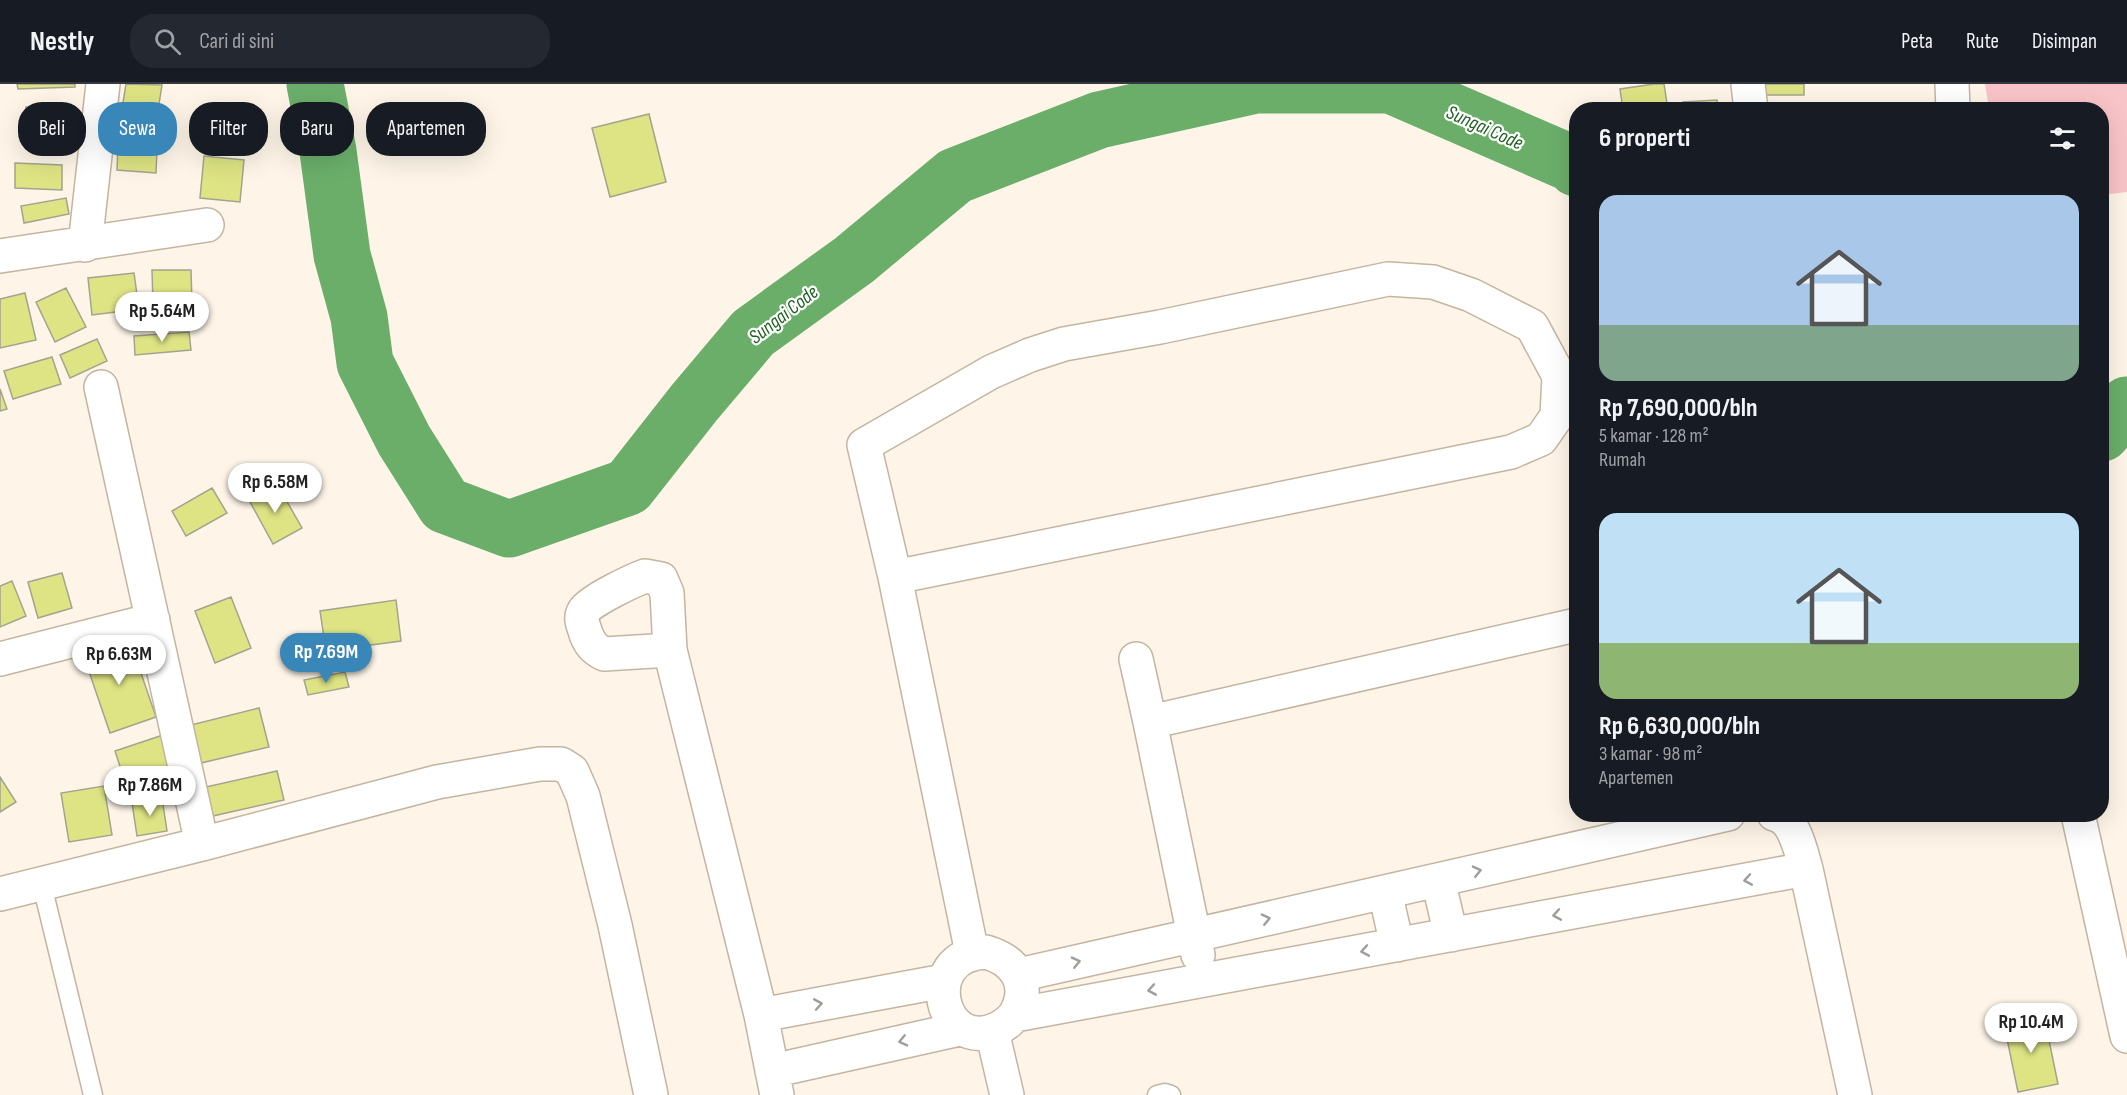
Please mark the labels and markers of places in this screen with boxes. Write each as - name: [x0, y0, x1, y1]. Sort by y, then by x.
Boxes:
- pin: Rp 5.64M: [100, 292, 224, 343]
- pin: Rp 6.58M: [213, 463, 337, 514]
- pin: Rp 7.69M: [264, 633, 388, 684]
- pin: Rp 6.63M: [57, 635, 181, 686]
- pin: Rp 7.86M: [88, 766, 212, 817]
- pin: Rp 10.4M: [1969, 1003, 2093, 1054]

